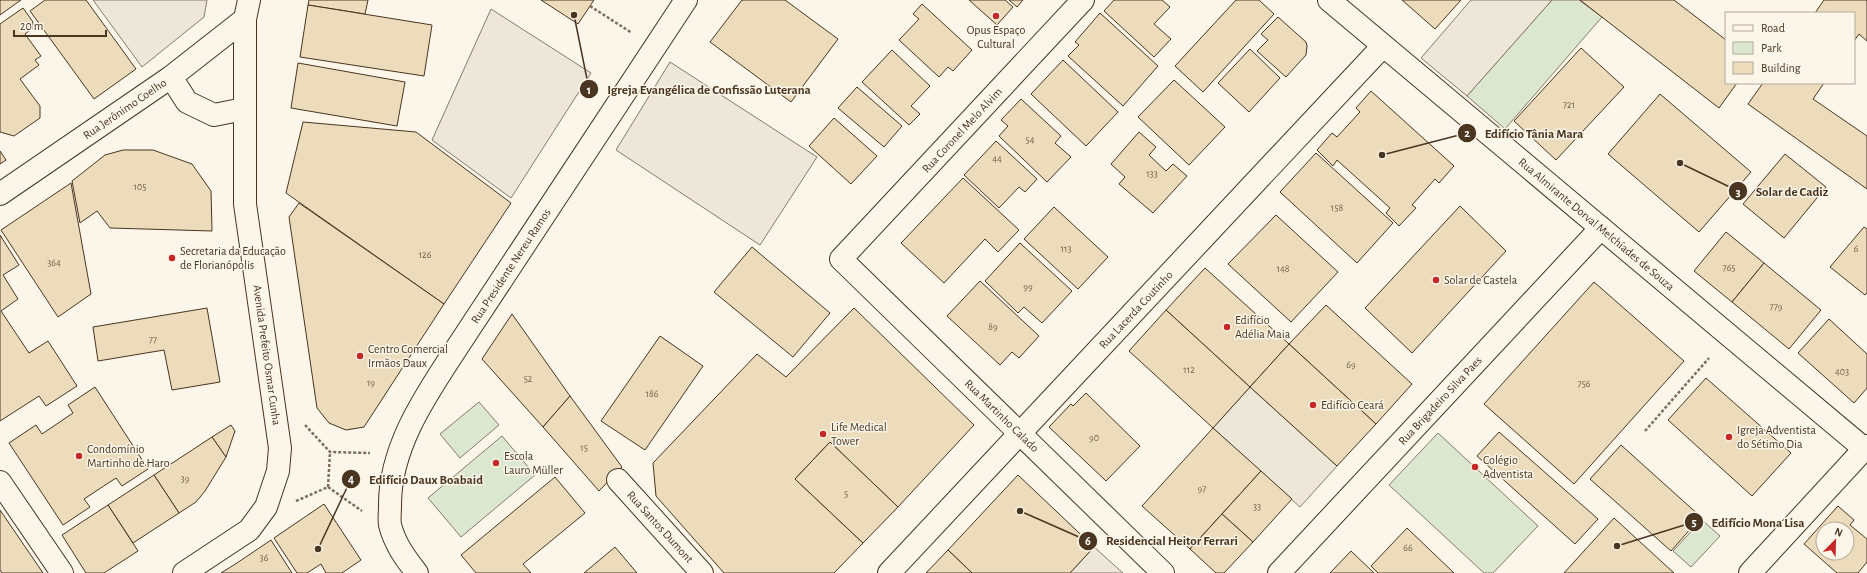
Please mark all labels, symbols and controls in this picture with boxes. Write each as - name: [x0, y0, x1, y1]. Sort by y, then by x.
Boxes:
- marker: Opus Espaço Cultural: [991, 11, 1001, 21]
- scale bar: [14, 12, 106, 38]
- legend: [1725, 12, 1855, 84]
- text: 20 m: [20, 20, 43, 32]
- text: Road: [1761, 22, 1785, 34]
- place label: Opus Espaço Cultural: [967, 24, 1025, 50]
- text: Park: [1761, 42, 1782, 54]
- text: Building: [1761, 62, 1801, 74]
- street label: Rua Jerônimo Coelho: [81, 76, 169, 141]
- callout: Igreja Evangélica de Confissão Luterana: [579, 77, 819, 102]
- text: 1: [587, 84, 591, 96]
- text: Igreja Evangélica de Confissão Luterana: [607, 84, 811, 97]
- street label: Rua Coronel Melo Alvim: [920, 85, 1004, 175]
- house number: 721: [1563, 100, 1575, 110]
- callout: Edifício Tânia Mara: [1457, 121, 1591, 146]
- text: 2: [1464, 127, 1470, 139]
- text: Edifício Tânia Mara: [1485, 128, 1583, 141]
- house number: 54: [1026, 135, 1035, 145]
- house number: 44: [992, 154, 1002, 164]
- street label: Rua Almirante Dorval Melchíades de Souza: [1516, 156, 1677, 293]
- house number: 133: [1146, 169, 1158, 179]
- callout: Solar de Cadiz: [1728, 179, 1836, 204]
- house number: 105: [134, 182, 146, 192]
- text: 3: [1735, 186, 1741, 198]
- text: Solar de Cadiz: [1756, 186, 1829, 199]
- house number: 158: [1331, 203, 1343, 213]
- street label: Rua Presidente Nereu Ramos: [469, 206, 553, 326]
- house number: 113: [1061, 244, 1072, 254]
- house number: 6: [1854, 244, 1859, 254]
- place label: Secretaria da Educação de Florianópolis: [180, 245, 286, 271]
- house number: 126: [419, 250, 432, 260]
- marker: Secretaria da Educação de Florianópolis: [167, 253, 177, 263]
- house number: 364: [47, 258, 61, 268]
- house number: 765: [1722, 263, 1736, 273]
- house number: 148: [1277, 264, 1290, 274]
- street label: Rua Lacerda Coutinho: [1097, 268, 1175, 351]
- place label: Solar de Castela: [1444, 274, 1518, 286]
- marker: Solar de Castela: [1431, 275, 1441, 285]
- house number: 99: [1023, 282, 1033, 292]
- street label: Avenida Prefeito Osmar Cunha: [251, 284, 283, 427]
- house number: 779: [1769, 302, 1783, 312]
- place label: Edifício Adélia Maia: [1235, 314, 1291, 340]
- house number: 89: [988, 322, 998, 332]
- marker: Edifício Adélia Maia: [1222, 322, 1232, 332]
- house number: 77: [149, 335, 157, 345]
- place label: Centro Comercial Irmãos Daux: [368, 343, 448, 369]
- marker: Centro Comercial Irmãos Daux: [355, 351, 365, 361]
- street label: Rua Brigadeiro Silva Paes: [1396, 354, 1484, 447]
- house number: 69: [1346, 360, 1356, 370]
- house number: 112: [1183, 365, 1195, 375]
- house number: 403: [1835, 367, 1849, 377]
- house number: 52: [524, 374, 533, 384]
- street label: Rua Martinho Calado: [962, 377, 1041, 454]
- house number: 19: [367, 378, 375, 388]
- house number: 756: [1577, 379, 1591, 389]
- house number: 186: [646, 389, 659, 399]
- place label: Edifício Ceará: [1321, 399, 1384, 411]
- marker: Edifício Ceará: [1308, 400, 1318, 410]
- place label: Life Medical Tower: [831, 421, 887, 447]
- place label: Igreja Adventista do Sétimo Dia: [1737, 424, 1816, 450]
- marker: Life Medical Tower: [818, 429, 828, 439]
- marker: Igreja Adventista do Sétimo Dia: [1724, 432, 1734, 442]
- house number: 90: [1089, 433, 1099, 443]
- place label: Condomínio Martinho de Haro: [87, 443, 170, 469]
- house number: 15: [580, 443, 588, 453]
- place label: Escola Lauro Müller: [504, 450, 563, 476]
- marker: Condomínio Martinho de Haro: [74, 451, 84, 461]
- place label: Colégio Adventista: [1483, 454, 1534, 480]
- marker: Escola Lauro Müller: [491, 458, 501, 468]
- marker: Colégio Adventista: [1470, 462, 1480, 472]
- callout: Edifício Daux Boabaid: [341, 467, 491, 492]
- text: 4: [348, 473, 354, 485]
- house number: 39: [181, 474, 190, 484]
- text: Edifício Daux Boabaid: [369, 474, 483, 487]
- house number: 97: [1198, 484, 1206, 494]
- street label: Rua Santos Dumont: [625, 488, 696, 565]
- house number: 5: [844, 489, 848, 499]
- house number: 33: [1253, 502, 1261, 512]
- callout: Edifício Mona Lisa: [1684, 510, 1813, 535]
- text: 5: [1691, 516, 1697, 528]
- text: Edifício Mona Lisa: [1712, 517, 1804, 530]
- north arrow: [1815, 521, 1855, 561]
- text: N: [1833, 526, 1844, 539]
- callout: Residencial Heitor Ferrari: [1078, 528, 1246, 553]
- text: 6: [1085, 535, 1091, 547]
- text: Residencial Heitor Ferrari: [1106, 535, 1238, 548]
- house number: 66: [1403, 543, 1413, 553]
- house number: 36: [260, 553, 269, 563]

